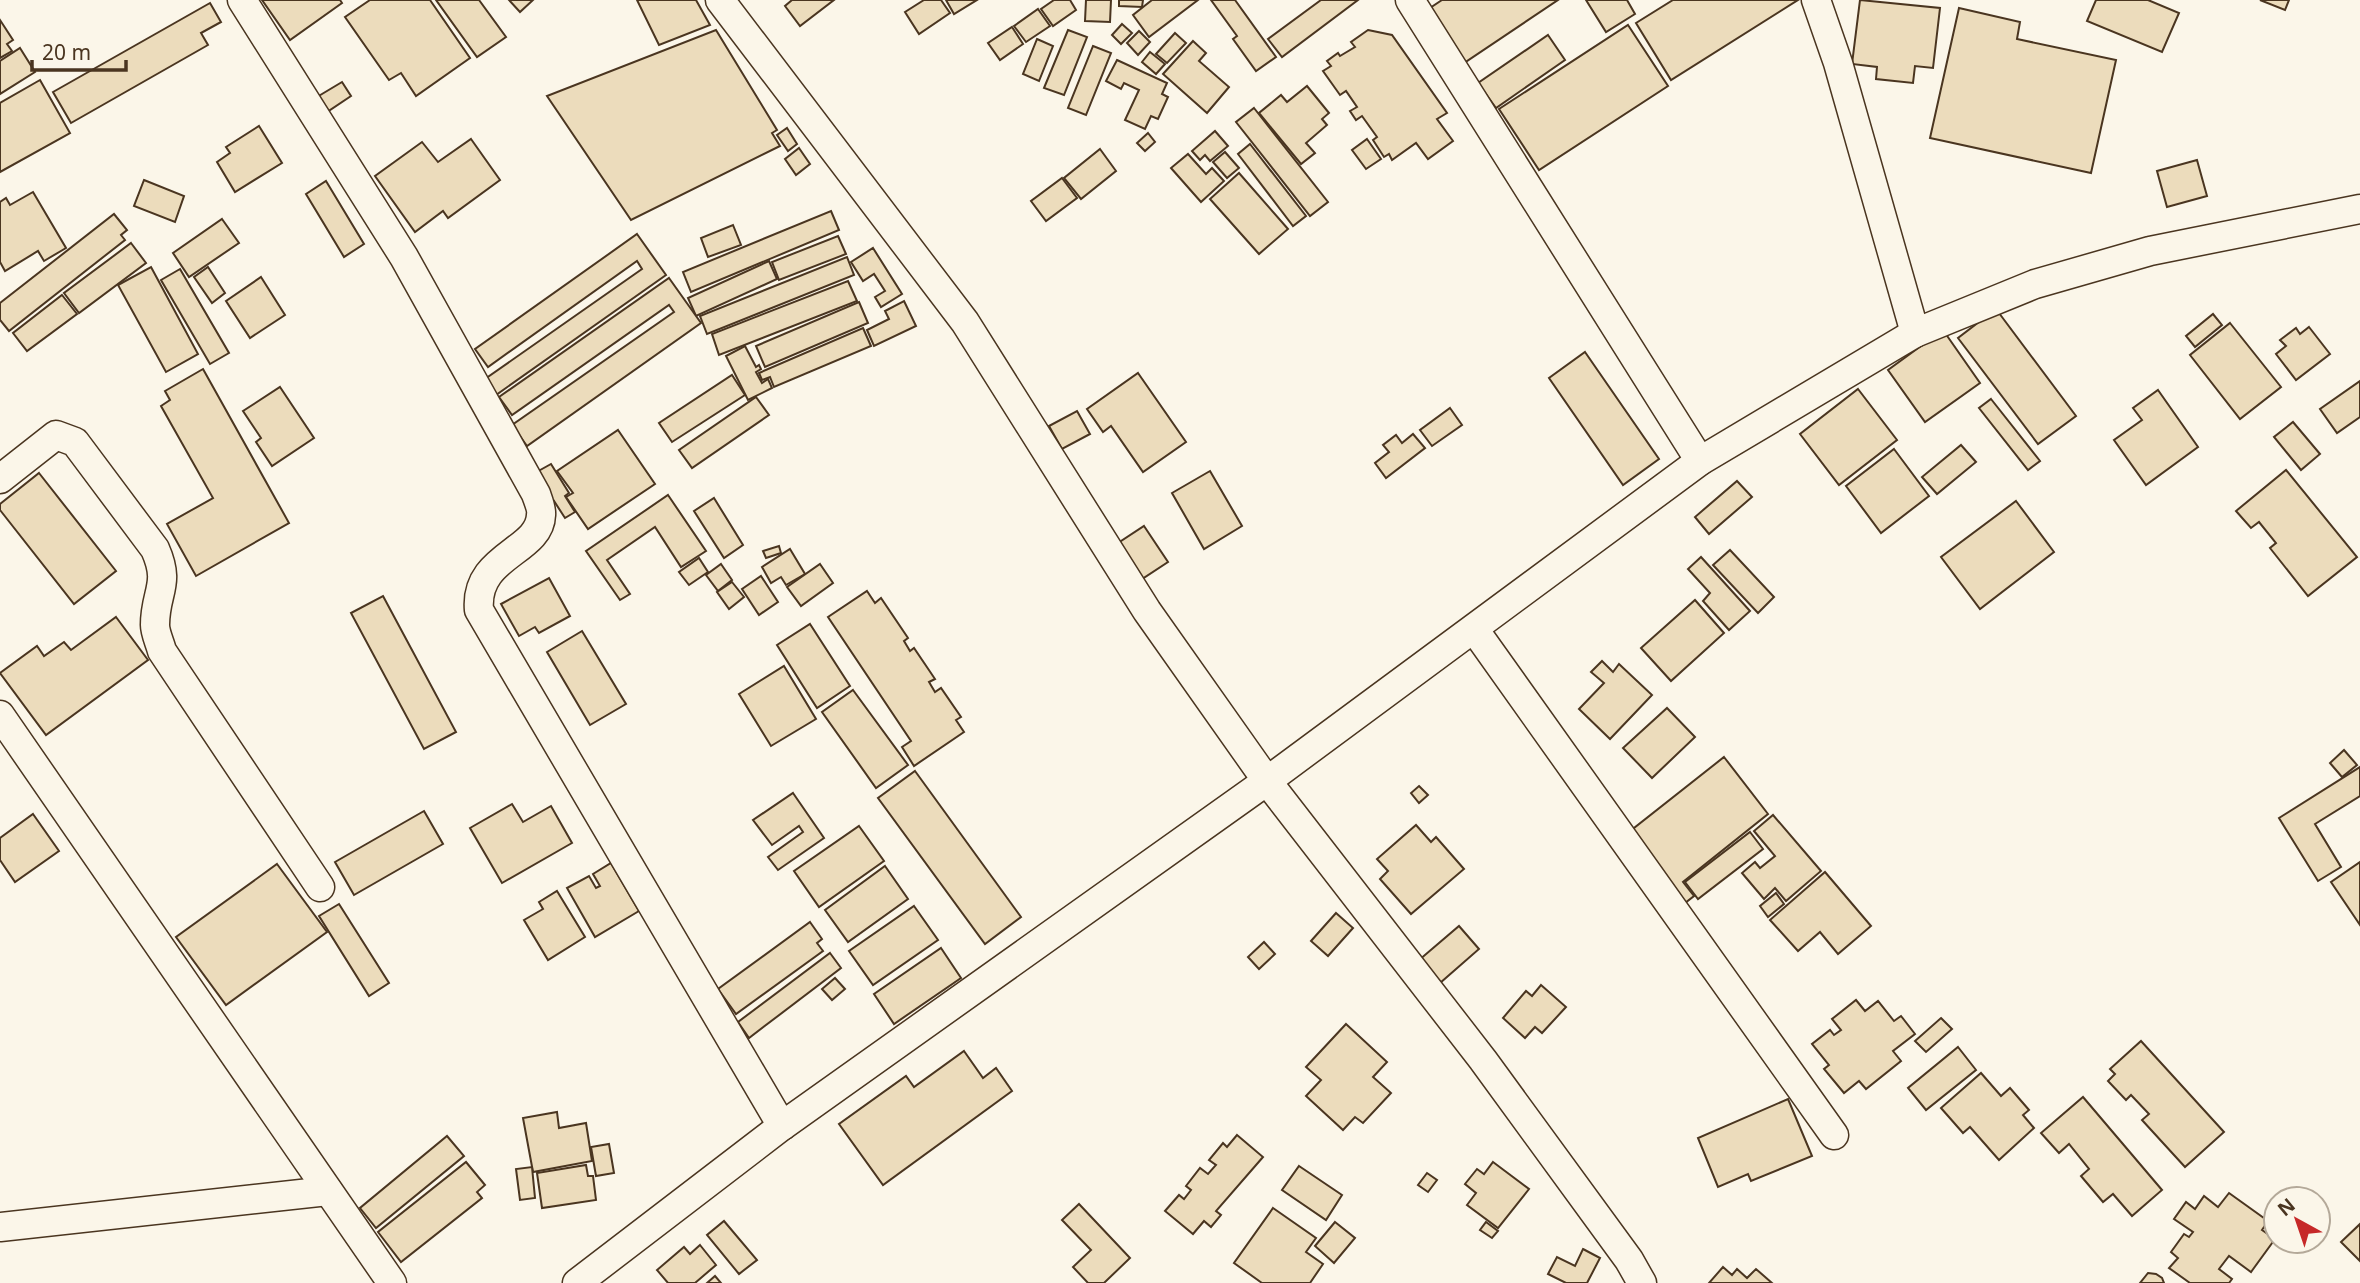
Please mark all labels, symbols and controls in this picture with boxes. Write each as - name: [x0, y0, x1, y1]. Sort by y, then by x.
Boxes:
- scale bar: [32, 28, 126, 72]
- text: 20 m: [42, 38, 91, 66]
- north arrow: [2262, 1185, 2332, 1255]
- text: N: [2272, 1192, 2300, 1222]

